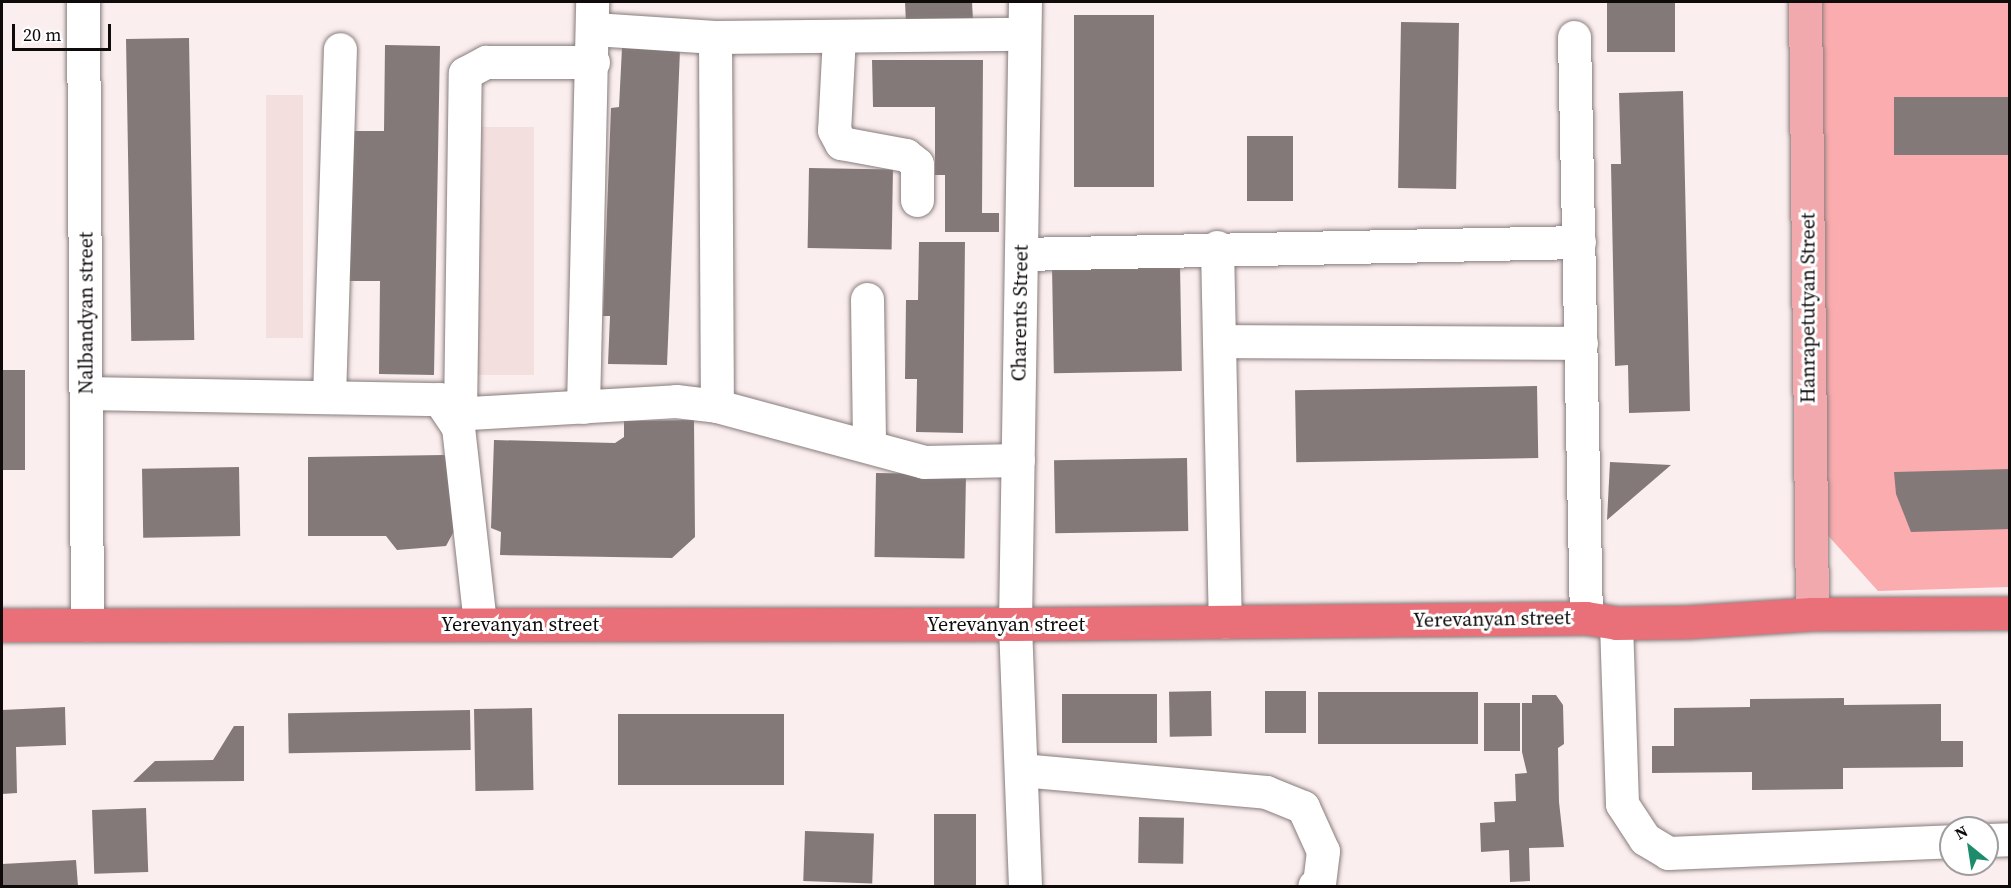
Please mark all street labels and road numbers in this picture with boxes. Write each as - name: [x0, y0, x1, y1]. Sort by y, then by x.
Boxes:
- street label: Hanrapetutyan Street: [1796, 213, 1820, 403]
- street label: Nalbandyan street: [74, 232, 98, 394]
- street label: Charents Street: [1007, 244, 1033, 382]
- street label: Yerevanyan street: [1413, 606, 1571, 632]
- street label: Yerevanyan street: [441, 612, 599, 636]
- street label: Yerevanyan street: [927, 612, 1085, 636]

